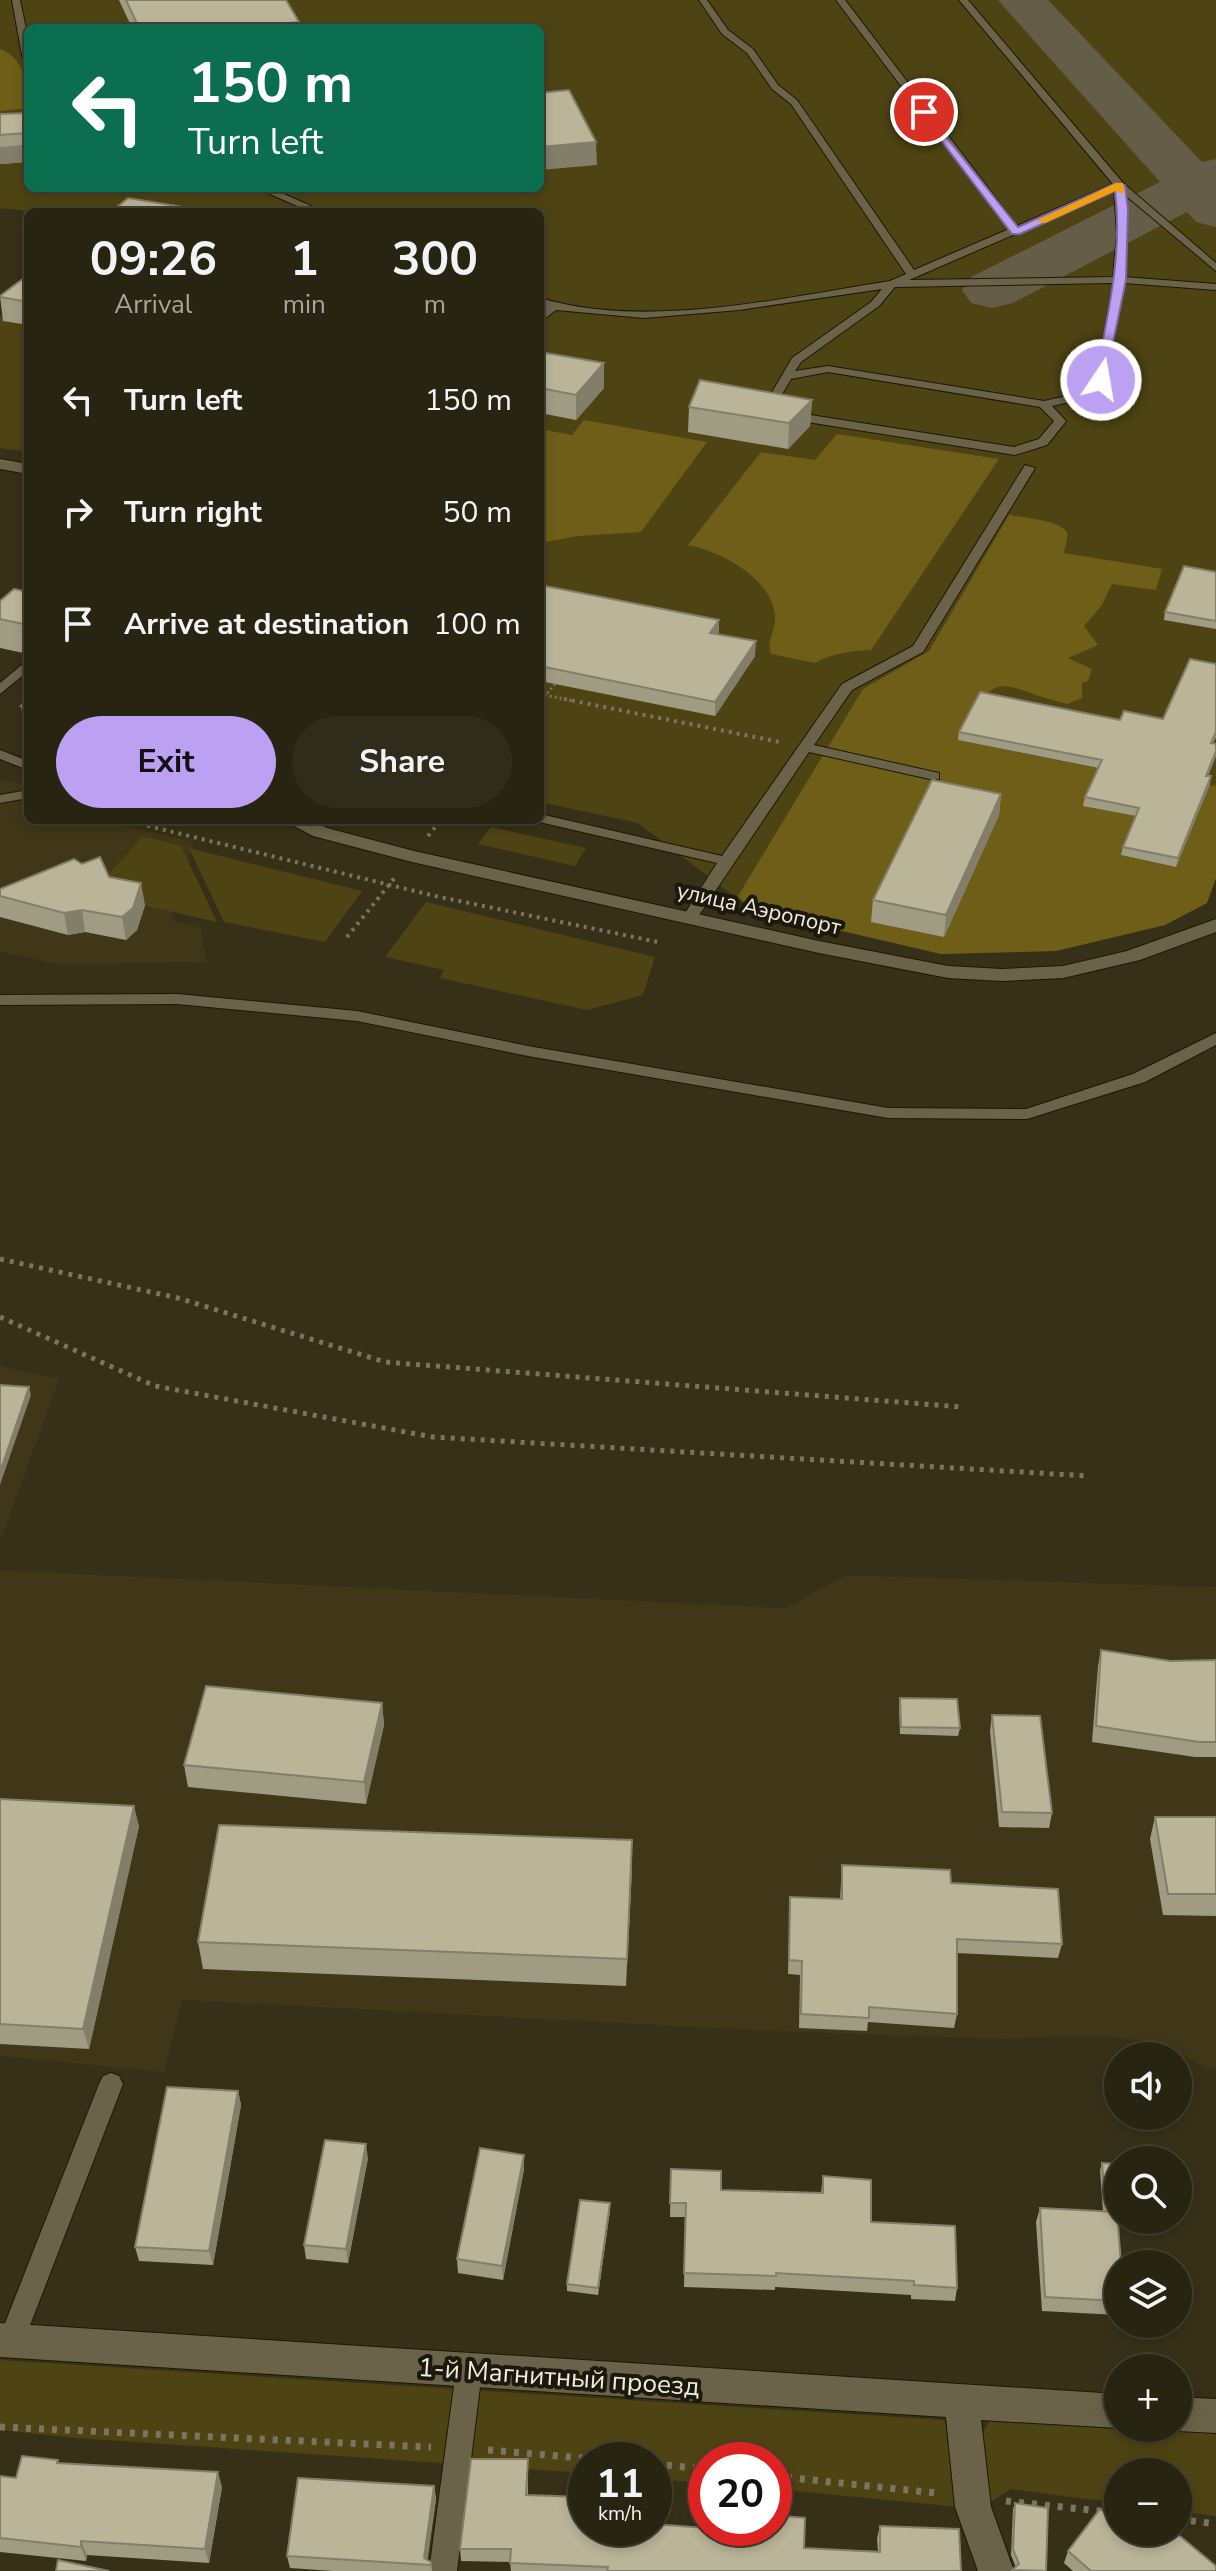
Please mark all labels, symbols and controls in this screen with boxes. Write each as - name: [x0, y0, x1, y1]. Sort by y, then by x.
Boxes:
- text: 150 m: [188, 45, 353, 122]
- icon: left: [56, 56, 160, 160]
- pin: [890, 78, 958, 146]
- icon: arrive: [902, 90, 946, 134]
- text: Turn left: [188, 118, 323, 167]
- text: 09:26: [90, 226, 217, 292]
- text: 1: [290, 226, 319, 292]
- text: 300: [392, 226, 478, 292]
- text: Arrival: [114, 287, 193, 322]
- text: min: [283, 287, 326, 322]
- text: m: [424, 287, 446, 322]
- position arrow: [1059, 338, 1143, 422]
- icon: left: [56, 378, 100, 422]
- text: Turn left: [124, 380, 242, 421]
- text: 150 m: [425, 380, 512, 421]
- icon: right: [56, 490, 100, 534]
- text: Turn right: [124, 492, 262, 533]
- text: 50 m: [443, 492, 512, 533]
- icon: arrive: [56, 602, 100, 646]
- text: Arrive at destination: [124, 604, 409, 645]
- text: 100 m: [433, 604, 521, 645]
- button: Exit: [56, 716, 276, 808]
- button: Share: [292, 716, 512, 808]
- street label: улица Аэропорт: [674, 876, 844, 942]
- map controls: [1104, 2042, 1192, 2546]
- button: sound: [1104, 2042, 1192, 2130]
- button: search: [1104, 2146, 1192, 2234]
- button: layers: [1104, 2250, 1192, 2338]
- street label: 1-й Магнитный проезд: [417, 2350, 701, 2404]
- button: +: [1104, 2354, 1192, 2442]
- speed limit sign: 20: [688, 2442, 792, 2546]
- text: 11: [596, 2457, 644, 2511]
- button: −: [1104, 2458, 1192, 2546]
- text: km/h: [598, 2500, 642, 2527]

